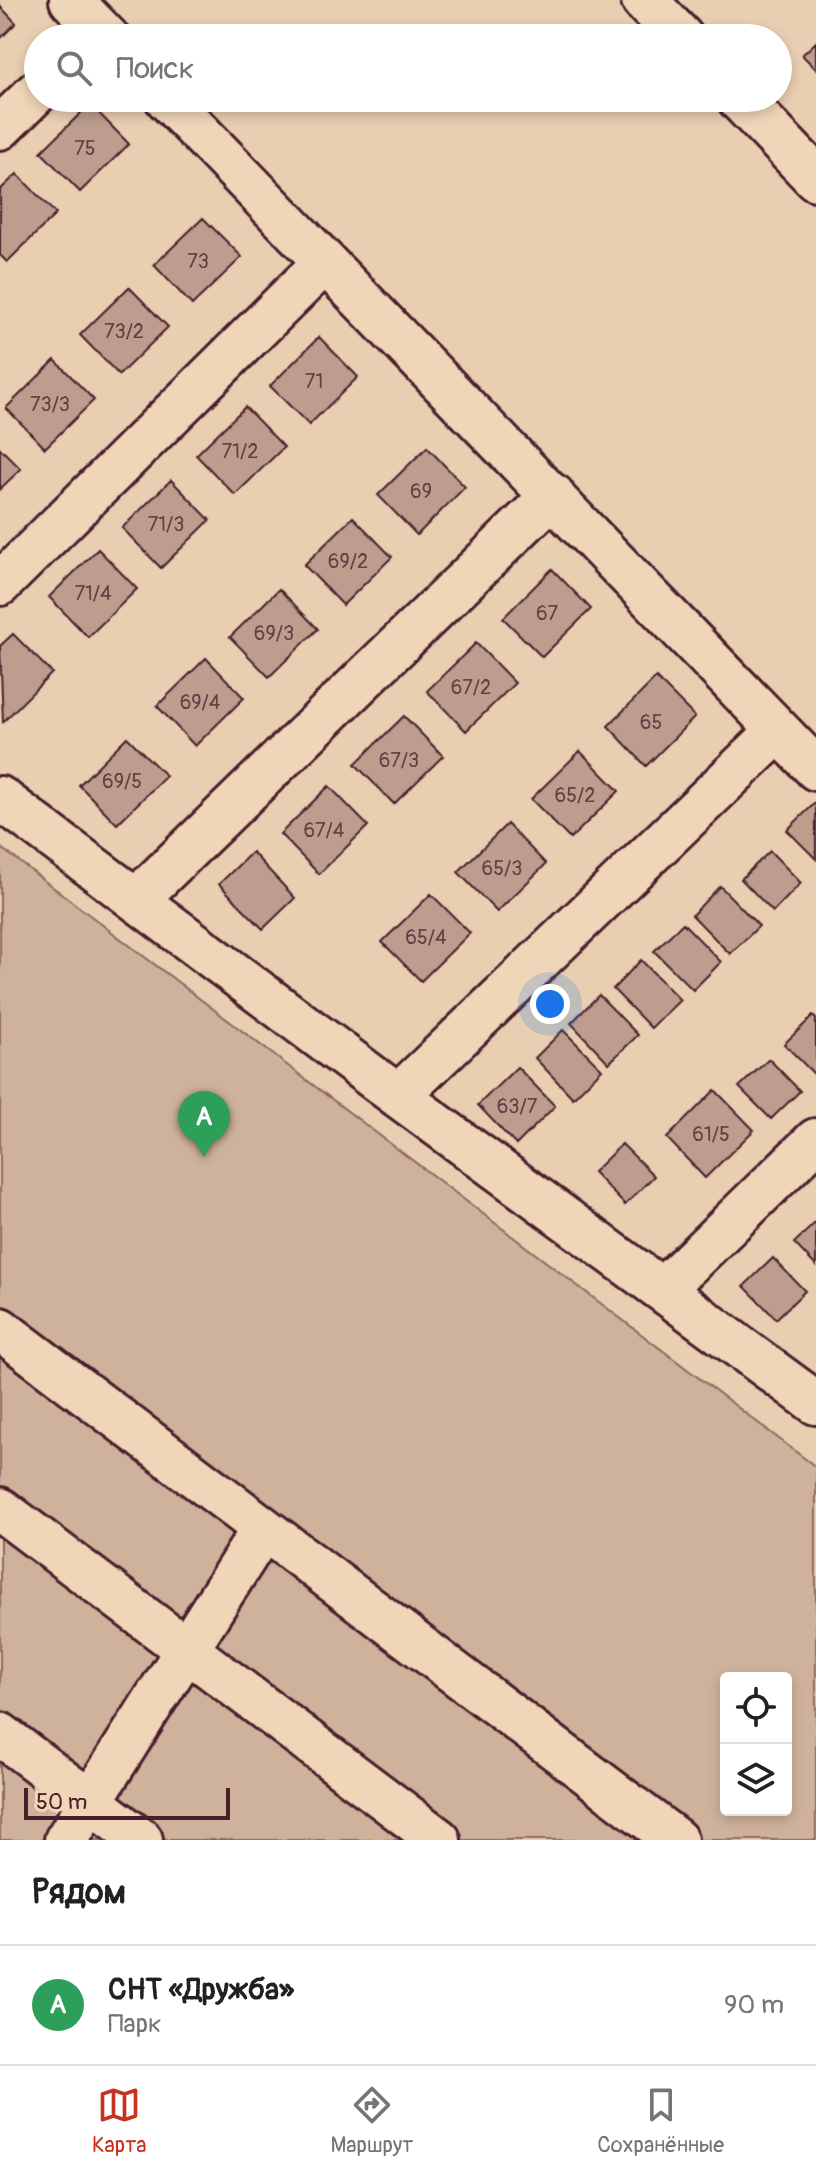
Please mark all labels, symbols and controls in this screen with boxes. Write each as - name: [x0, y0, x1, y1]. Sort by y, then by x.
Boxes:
- search box: [24, 24, 792, 112]
- icon: search: [52, 46, 96, 90]
- text: Поиск: [116, 50, 194, 87]
- house number: 75: [74, 136, 96, 161]
- house number: 73: [187, 249, 209, 274]
- house number: 73/2: [104, 319, 144, 344]
- house number: 71: [305, 369, 323, 394]
- house number: 73/3: [30, 392, 70, 417]
- house number: 71/2: [222, 439, 258, 464]
- house number: 69: [410, 479, 432, 504]
- house number: 71/3: [148, 512, 184, 537]
- house number: 69/2: [328, 549, 368, 574]
- house number: 71/4: [74, 581, 112, 606]
- house number: 67: [536, 601, 558, 626]
- house number: 69/3: [254, 621, 294, 646]
- house number: 67/2: [451, 675, 491, 700]
- house number: 69/4: [180, 690, 221, 715]
- house number: 65: [640, 710, 662, 735]
- house number: 67/3: [379, 748, 419, 773]
- house number: 69/5: [102, 769, 142, 794]
- house number: 65/2: [555, 783, 595, 808]
- house number: 67/4: [304, 818, 345, 843]
- house number: 65/3: [482, 856, 522, 881]
- house number: 65/4: [405, 925, 447, 950]
- your location: [530, 984, 570, 1024]
- pin: A: [178, 1091, 230, 1157]
- house number: 63/7: [497, 1094, 538, 1119]
- house number: 61/5: [692, 1122, 730, 1147]
- map controls: [720, 1672, 792, 1816]
- button: locate: [720, 1672, 792, 1744]
- button: layers: [720, 1744, 792, 1816]
- scale bar: [24, 1784, 230, 1820]
- text: 50 m: [36, 1788, 87, 1816]
- text: Рядом: [32, 1871, 126, 1914]
- text: СНТ «Дружба»: [108, 1971, 294, 2008]
- text: A: [50, 1989, 66, 2021]
- text: 90 m: [724, 1989, 784, 2021]
- text: Парк: [108, 2008, 161, 2040]
- tab: Карта: [92, 2083, 147, 2159]
- tab: Маршрут: [330, 2083, 413, 2159]
- tab: Сохранённые: [597, 2083, 724, 2159]

